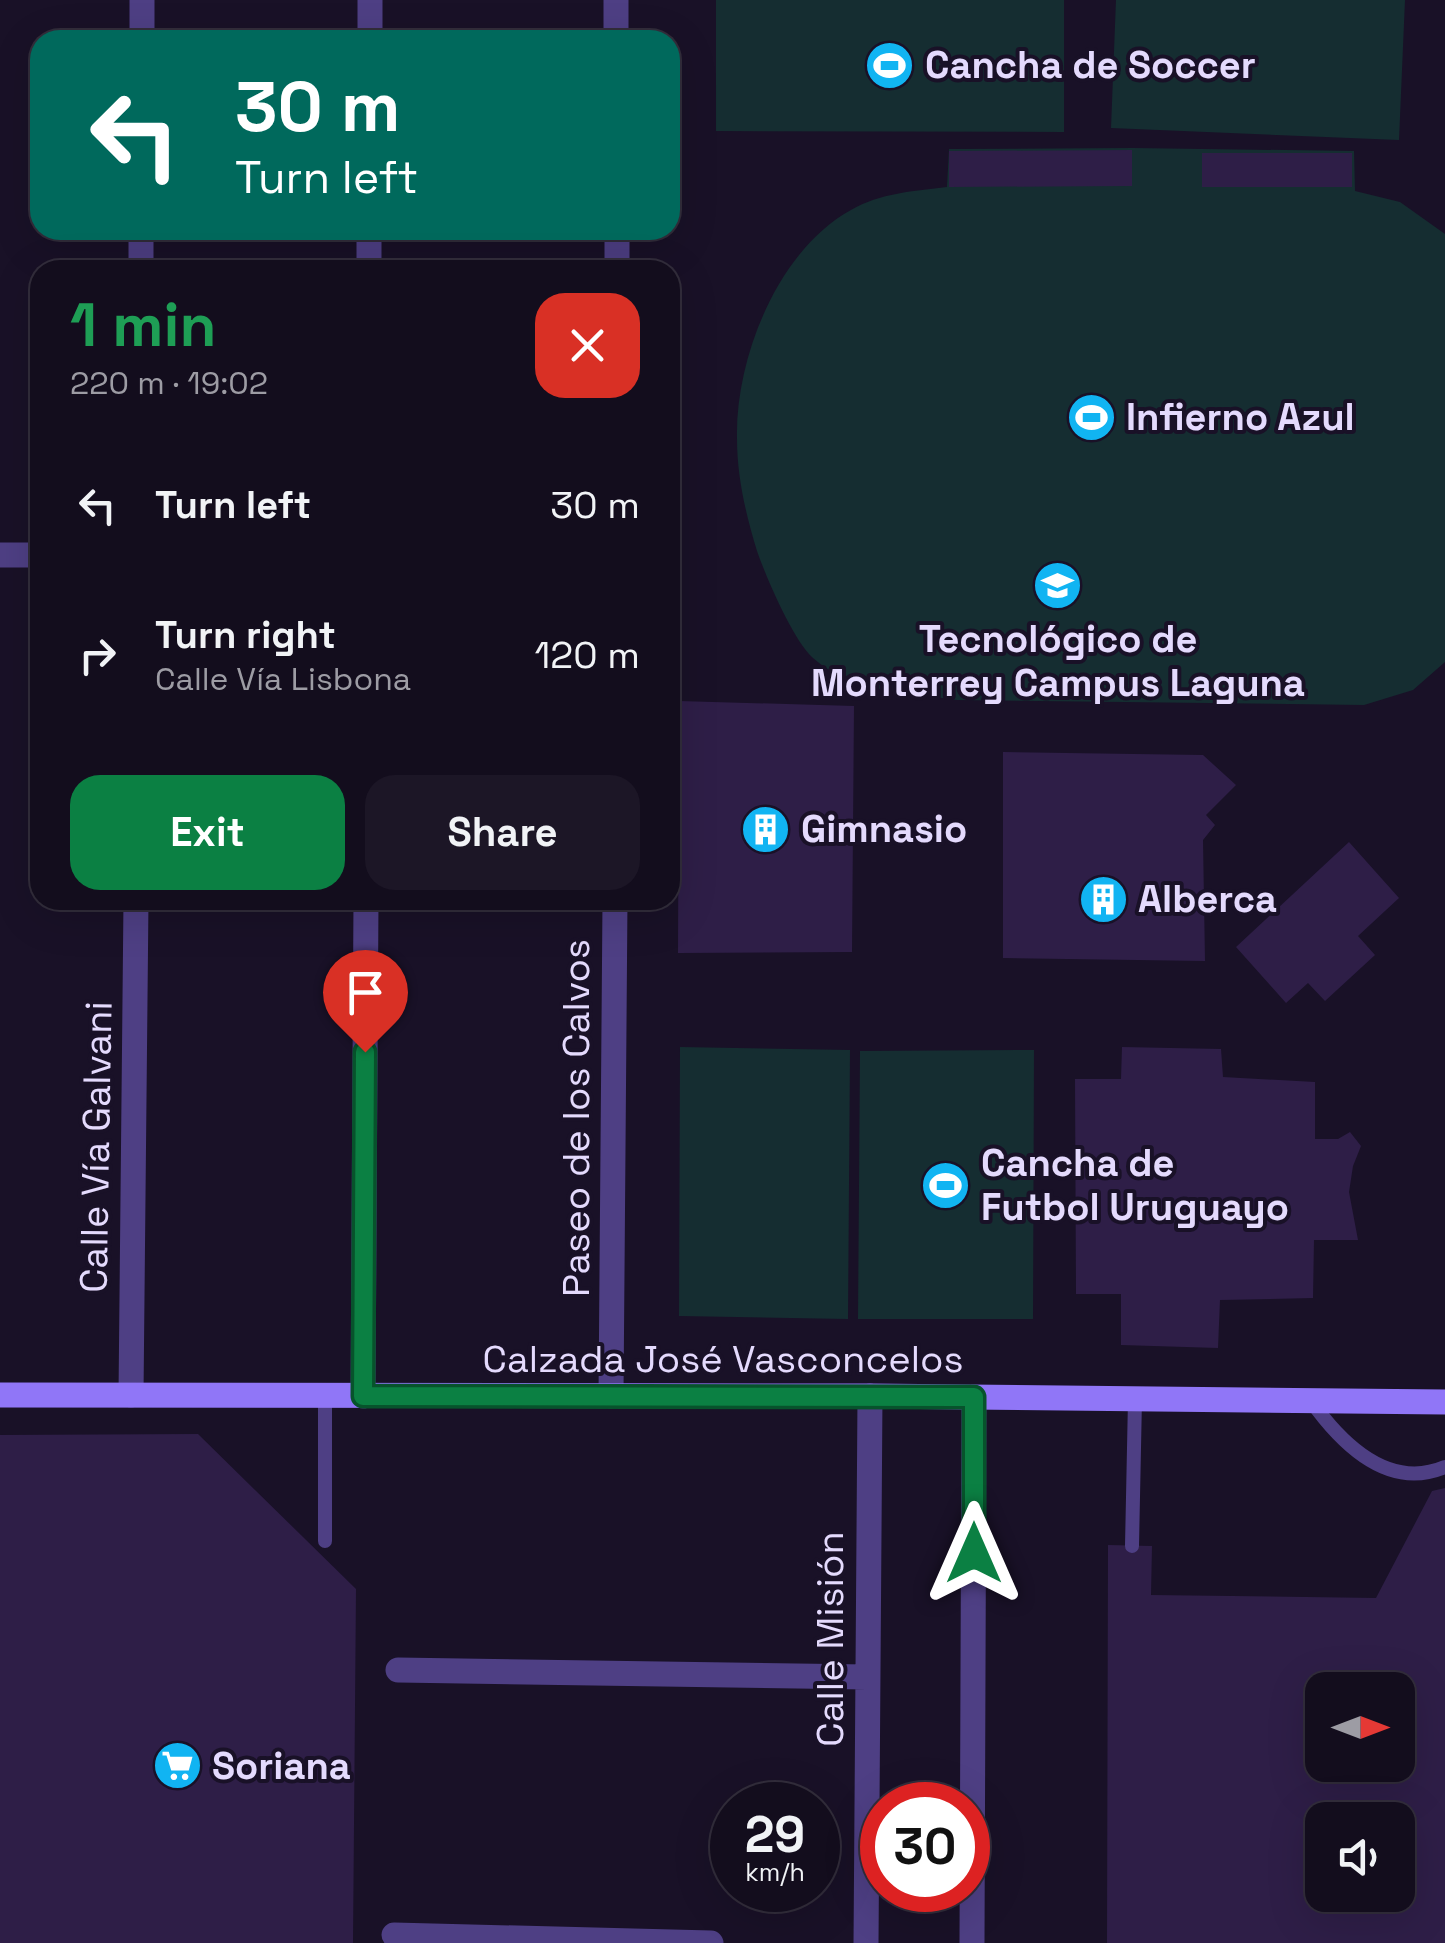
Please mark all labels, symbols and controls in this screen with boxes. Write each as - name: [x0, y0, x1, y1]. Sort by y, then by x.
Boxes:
- sports icon: Cancha de Soccer: [864, 39, 916, 91]
- place label: Cancha de Soccer: [925, 41, 1256, 89]
- text: 30 m: [235, 62, 400, 151]
- icon: left: [70, 70, 200, 200]
- text: Turn left: [235, 149, 418, 206]
- text: 1 min: [70, 287, 217, 364]
- button: close: [535, 293, 640, 398]
- text: 220 m · 19:02: [70, 363, 268, 403]
- sports icon: Infierno Azul: [1065, 391, 1117, 443]
- place label: Infierno Azul: [1126, 393, 1355, 441]
- icon: left: [70, 478, 125, 533]
- text: Turn left: [155, 481, 311, 529]
- text: 30 m: [550, 481, 640, 529]
- school or university icon: Tecnológico de Monterrey Campus Laguna: [1032, 559, 1084, 611]
- text: Turn right: [155, 611, 336, 659]
- place label: Tecnológico de Monterrey Campus Laguna: [811, 615, 1305, 707]
- icon: right: [70, 628, 125, 683]
- text: 120 m: [534, 631, 640, 679]
- text: Calle Vía Lisbona: [155, 659, 411, 699]
- button: Exit: [70, 775, 345, 890]
- button: Share: [365, 775, 640, 890]
- building icon: Gimnasio: [740, 803, 792, 855]
- place label: Gimnasio: [801, 805, 967, 853]
- building icon: Alberca: [1077, 873, 1129, 925]
- place label: Alberca: [1138, 875, 1277, 923]
- street label: Paseo de los Calvos: [552, 939, 600, 1297]
- pin: [323, 950, 408, 1053]
- icon: arrive: [338, 965, 393, 1020]
- street label: Calle Vía Galvani: [69, 1001, 123, 1293]
- place label: Cancha de Futbol Uruguayo: [981, 1139, 1289, 1231]
- sports icon: Cancha de Futbol Uruguayo: [920, 1159, 972, 1211]
- street label: Calzada José Vasconcelos: [483, 1335, 963, 1383]
- position arrow: [922, 1501, 1026, 1605]
- street label: Calle Misión: [806, 1531, 854, 1747]
- north arrow: [1305, 1672, 1415, 1782]
- map controls: [1305, 1672, 1415, 1912]
- supermarket icon: Soriana: [151, 1740, 203, 1792]
- place label: Soriana: [212, 1742, 351, 1790]
- speed limit sign: 30: [860, 1782, 990, 1912]
- button: sound: [1305, 1802, 1415, 1912]
- text: 29: [745, 1803, 805, 1867]
- text: km/h: [745, 1856, 805, 1888]

